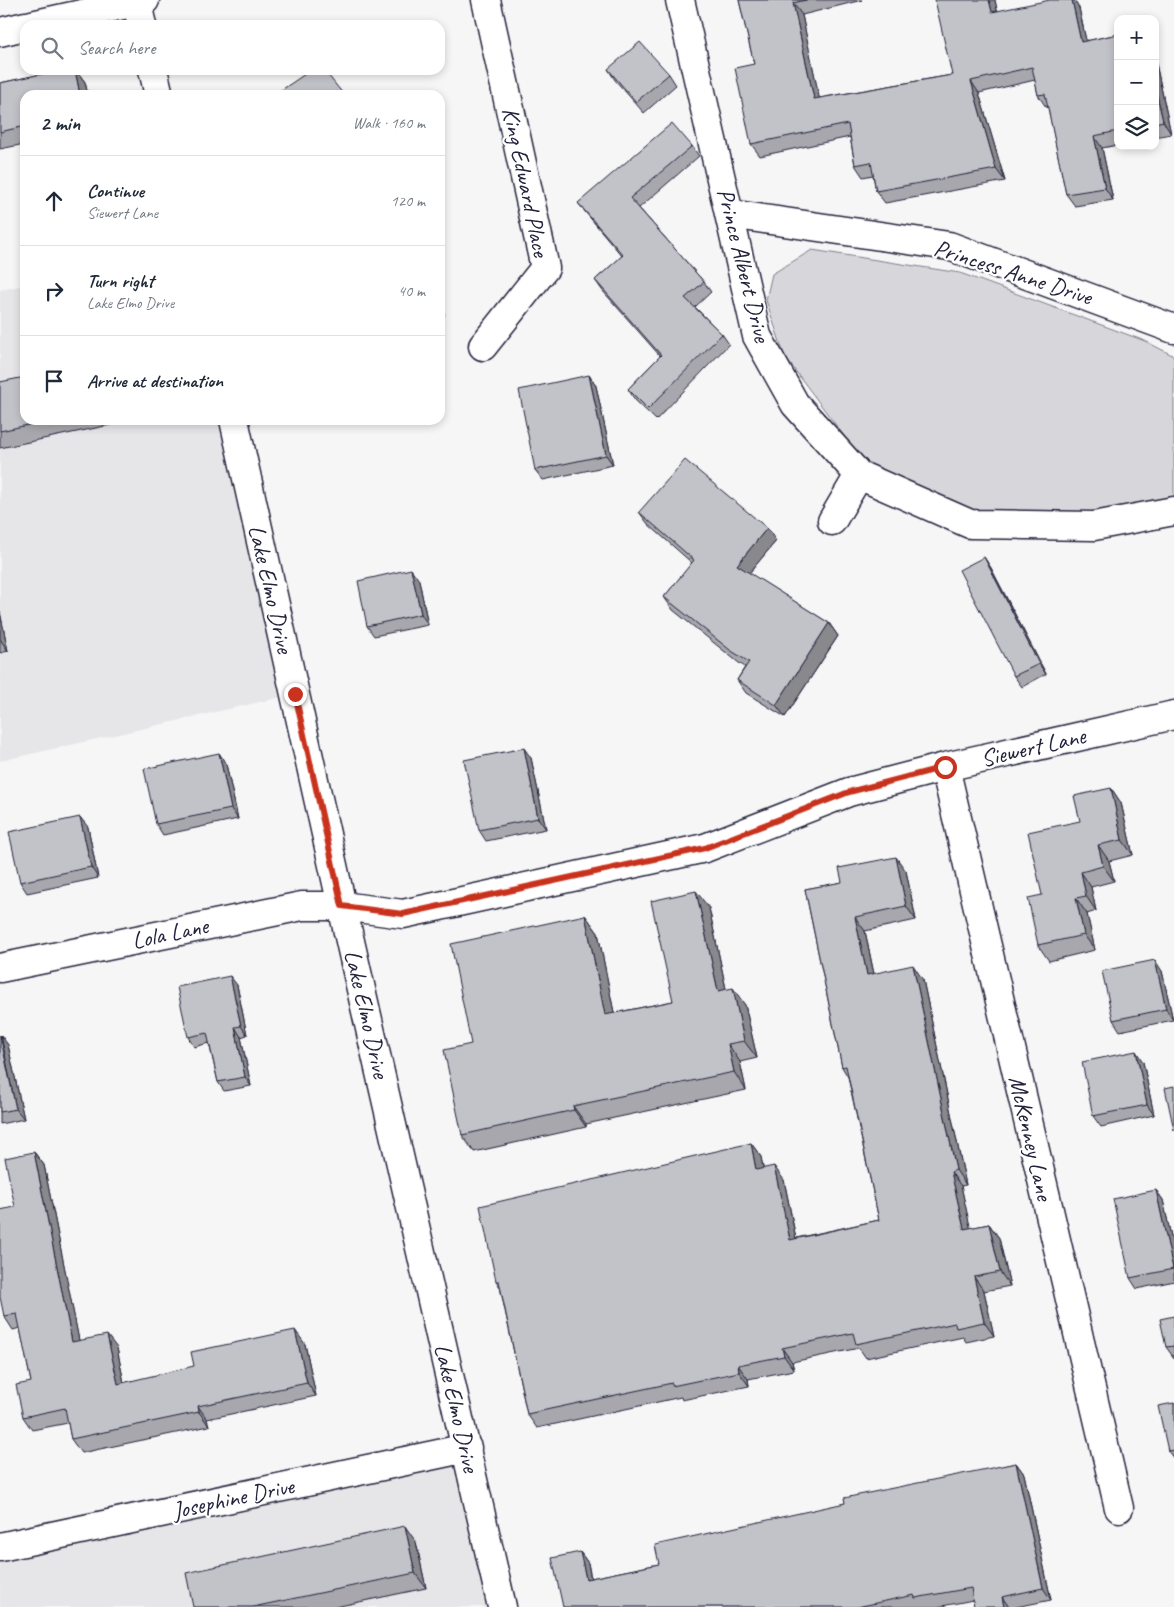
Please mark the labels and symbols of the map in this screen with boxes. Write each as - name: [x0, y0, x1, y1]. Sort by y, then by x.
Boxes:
- street label: King Edward Place: [496, 105, 557, 262]
- street label: Prince Albert Drive: [710, 185, 778, 347]
- street label: Princess Anne Drive: [930, 232, 1098, 312]
- street label: Lake Elmo Drive: [242, 522, 301, 658]
- route end: [284, 683, 307, 706]
- street label: Siewert Lane: [978, 720, 1090, 774]
- route start: [934, 756, 957, 779]
- street label: Lola Lane: [129, 910, 213, 956]
- street label: Lake Elmo Drive: [338, 947, 397, 1083]
- street label: McKenney Lane: [1002, 1073, 1060, 1205]
- street label: Lake Elmo Drive: [428, 1341, 487, 1477]
- street label: Josephine Drive: [169, 1470, 299, 1526]

